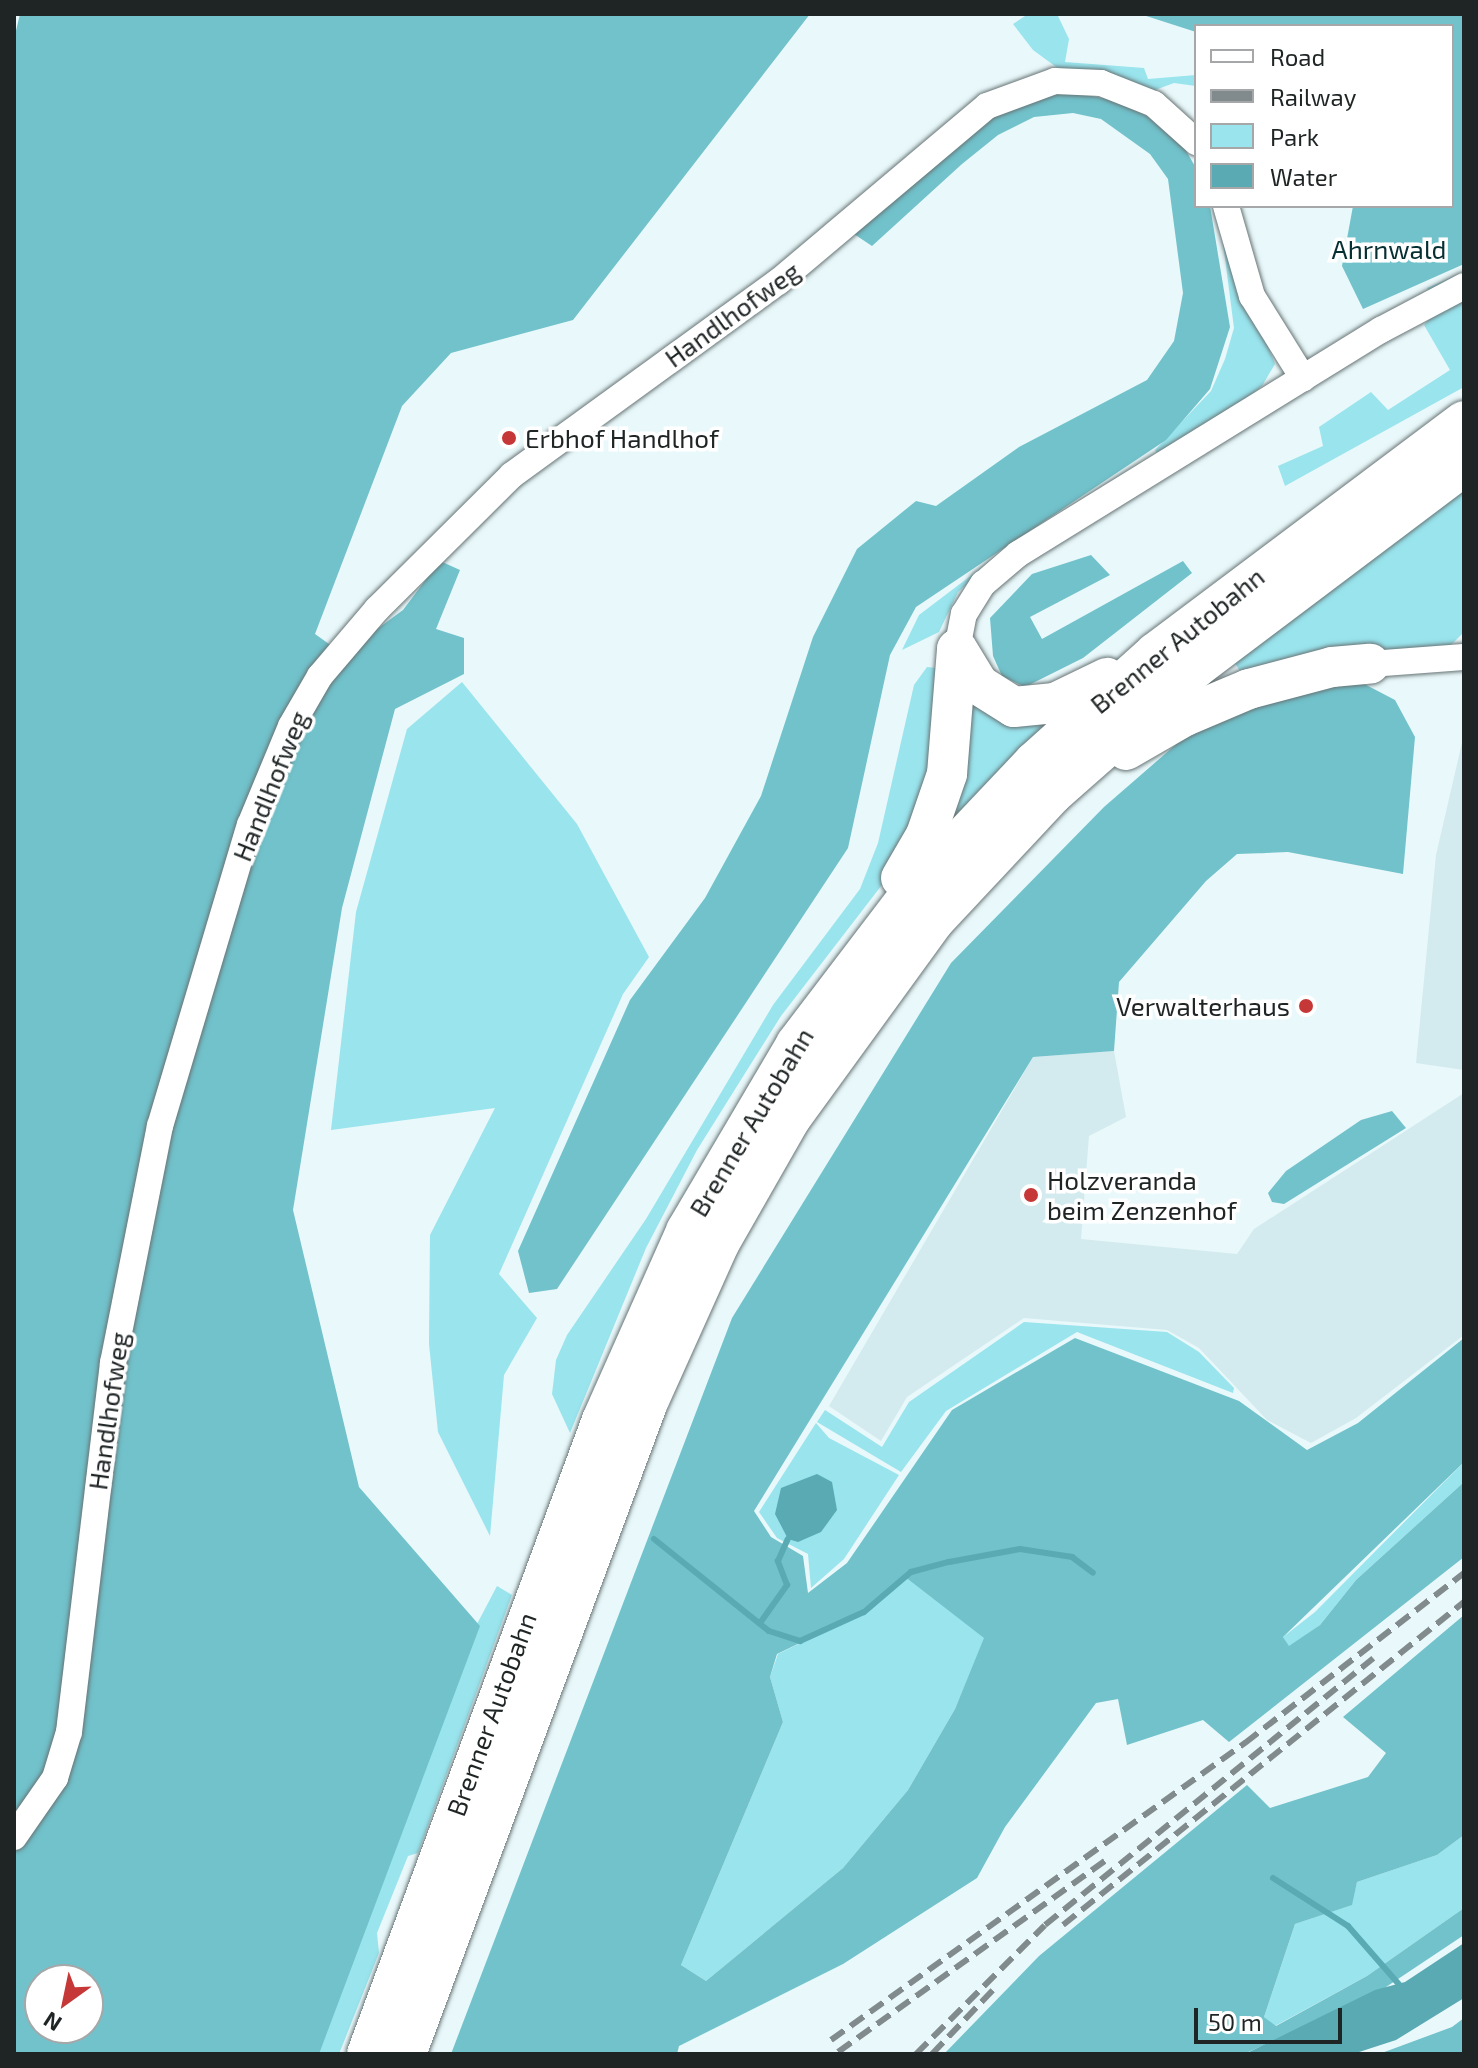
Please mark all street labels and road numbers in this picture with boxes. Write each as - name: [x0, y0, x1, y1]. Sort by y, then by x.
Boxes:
- street label: Handlhofweg: [659, 255, 805, 373]
- street label: Brenner Autobahn: [1083, 560, 1271, 720]
- street label: Handlhofweg: [226, 706, 314, 866]
- street label: Brenner Autobahn: [682, 1022, 820, 1222]
- street label: Handlhofweg: [81, 1330, 135, 1492]
- street label: Brenner Autobahn: [439, 1607, 543, 1821]

